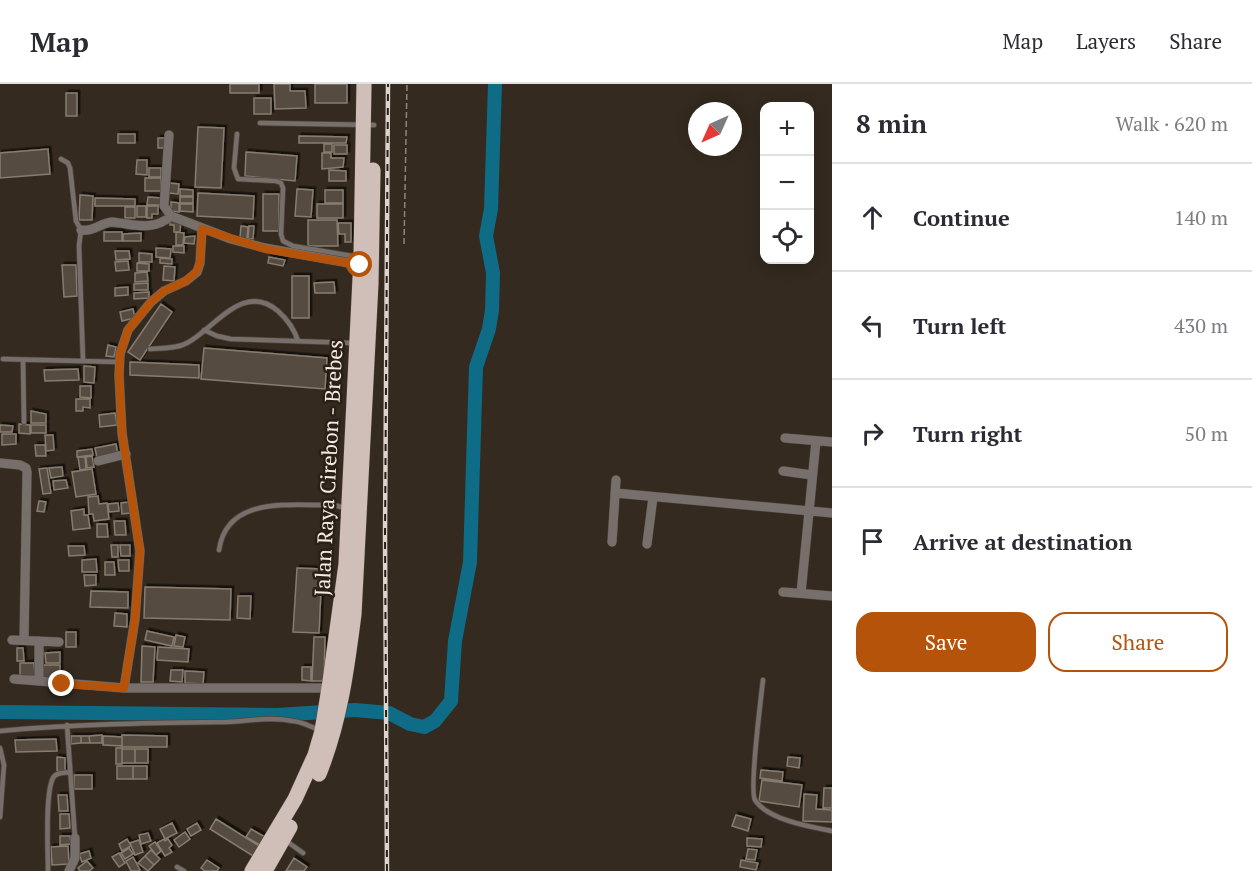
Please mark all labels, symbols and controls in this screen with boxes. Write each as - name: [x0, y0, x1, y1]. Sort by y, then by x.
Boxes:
- text: Map: [30, 23, 89, 60]
- text: Map: [1002, 27, 1043, 55]
- text: Layers: [1076, 27, 1136, 55]
- text: Share: [1169, 27, 1222, 55]
- north arrow: [688, 102, 742, 156]
- map controls: [760, 102, 814, 264]
- button: +: [760, 102, 814, 156]
- text: 8 min: [856, 106, 927, 140]
- text: Walk · 620 m: [1116, 110, 1228, 137]
- button: −: [760, 156, 814, 210]
- icon: ahead: [856, 201, 889, 234]
- text: Continue: [913, 203, 1010, 232]
- text: 140 m: [1174, 204, 1228, 231]
- button: locate: [760, 210, 814, 264]
- route start: [346, 251, 372, 277]
- icon: left: [856, 309, 889, 342]
- text: Turn left: [913, 311, 1006, 340]
- text: 430 m: [1174, 312, 1228, 339]
- street label: Jalan Raya Cirebon - Brebes: [307, 339, 349, 597]
- icon: right: [856, 417, 889, 450]
- text: Turn right: [913, 419, 1022, 448]
- text: 50 m: [1185, 420, 1228, 447]
- icon: arrive: [856, 525, 889, 558]
- text: Arrive at destination: [913, 527, 1132, 556]
- button: Save: [856, 612, 1036, 672]
- button: Share: [1048, 612, 1228, 672]
- route end: [48, 670, 74, 696]

